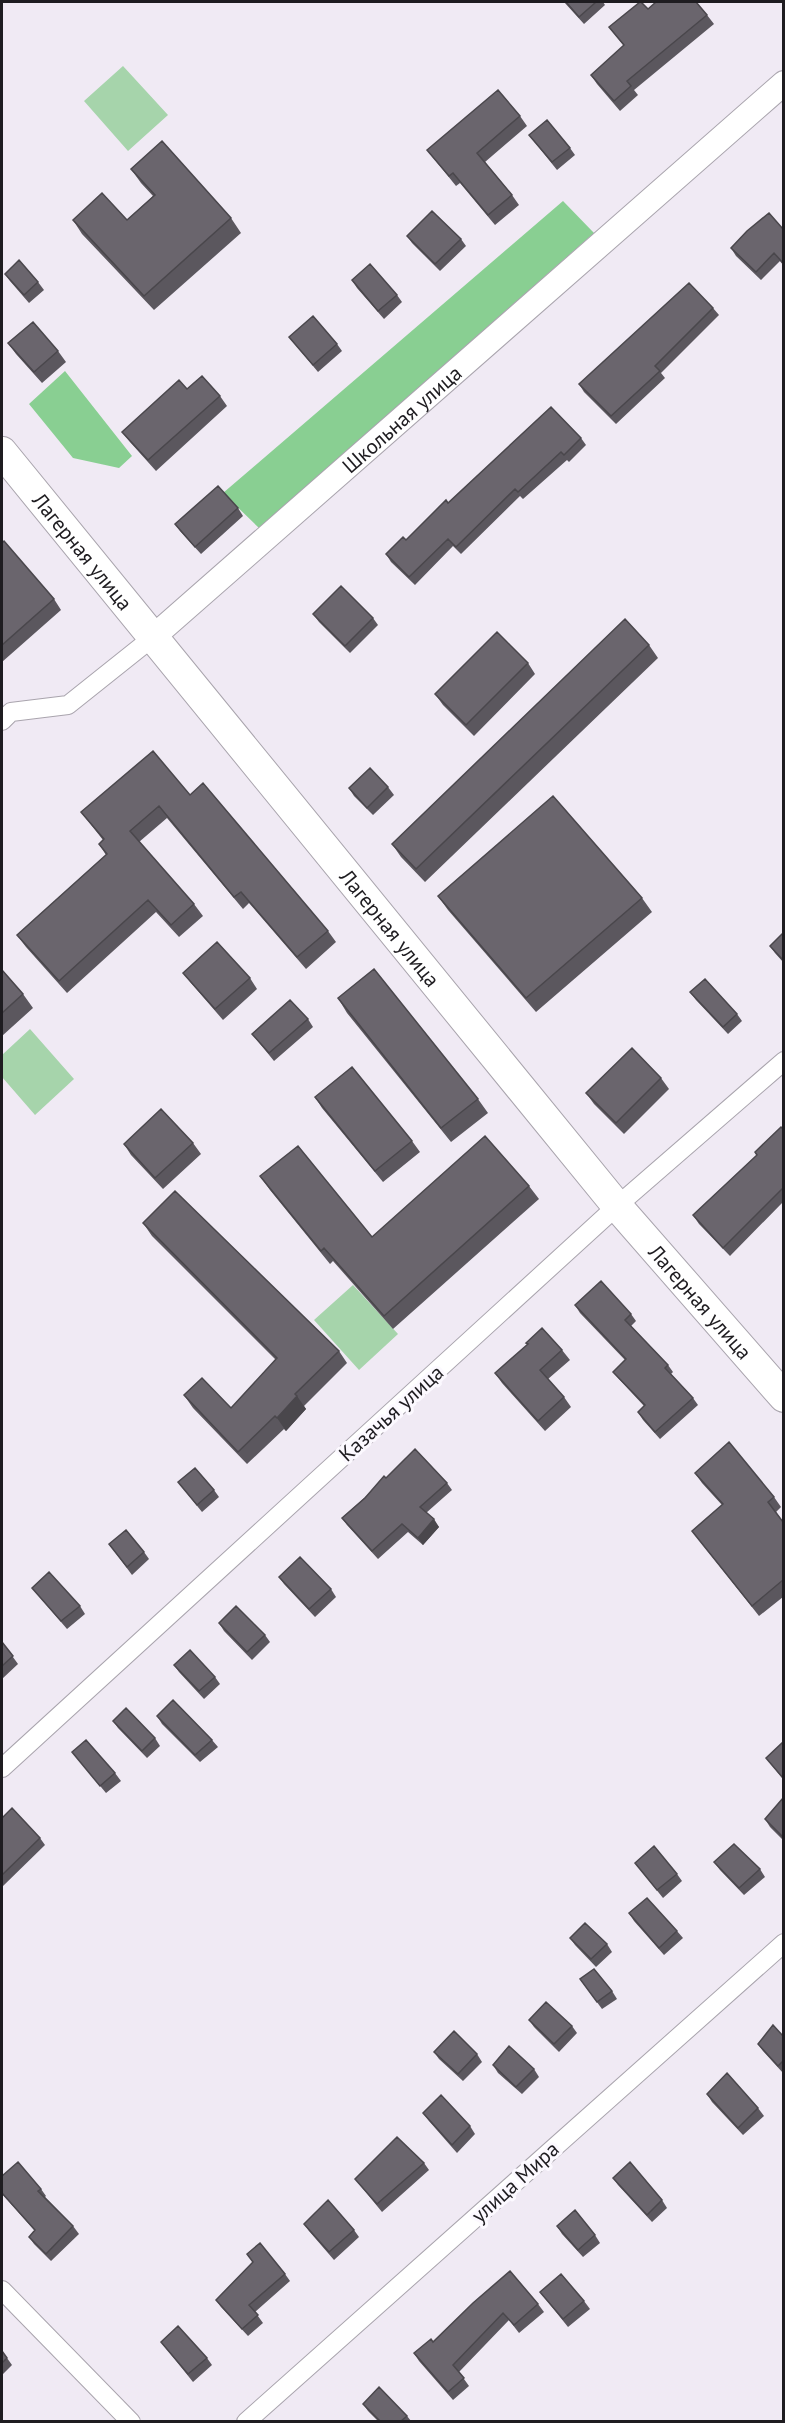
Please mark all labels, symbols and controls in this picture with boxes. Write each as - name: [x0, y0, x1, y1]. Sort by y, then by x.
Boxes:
- street label: Школьная улица: [336, 359, 467, 479]
- street label: Лагерная улица: [26, 486, 139, 615]
- street label: Лагерная улица: [334, 863, 446, 992]
- street label: Лагерная улица: [642, 1238, 758, 1365]
- street label: Казачья улица: [333, 1359, 449, 1467]
- street label: улица Мира: [466, 2136, 564, 2228]

